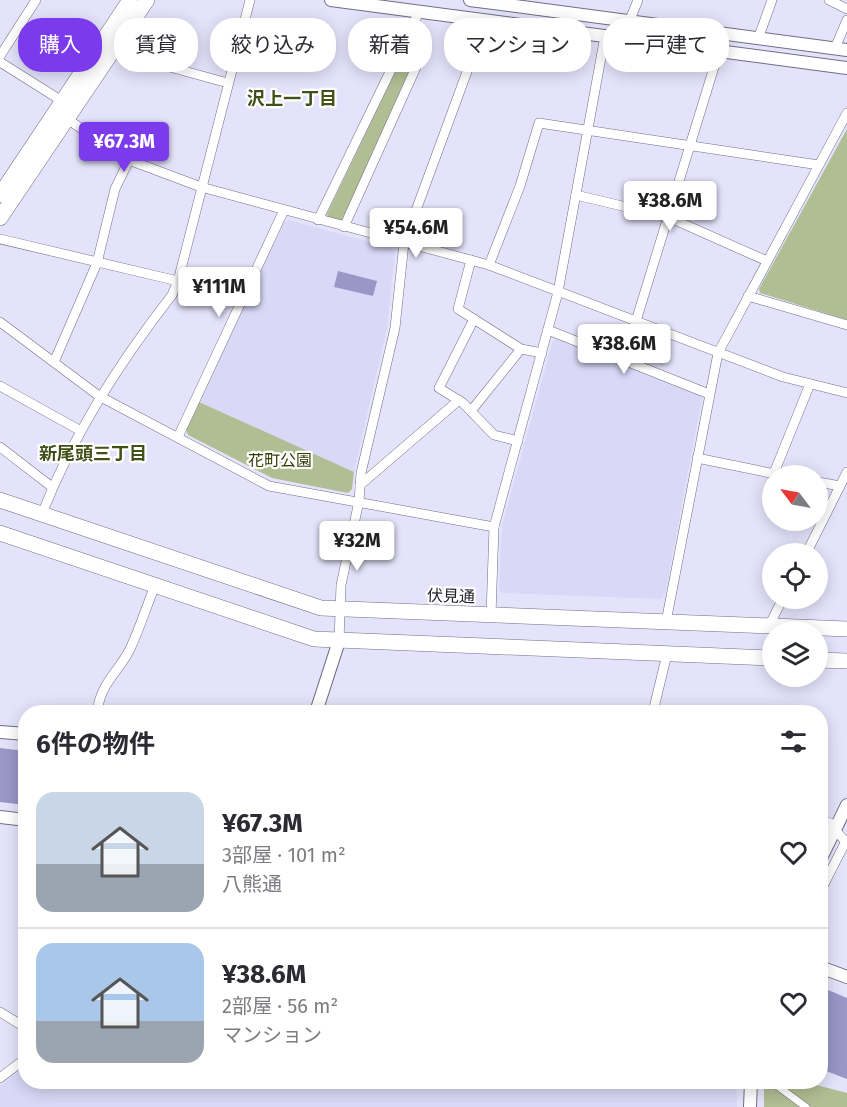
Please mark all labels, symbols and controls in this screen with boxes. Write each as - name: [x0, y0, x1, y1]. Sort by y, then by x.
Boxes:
- chip: 購入: [18, 18, 102, 72]
- chip: 賃貸: [114, 18, 198, 72]
- chip: 絞り込み: [210, 18, 336, 72]
- chip: 新着: [348, 18, 432, 72]
- chip: マンション: [444, 18, 591, 72]
- chip: 一戸建て: [603, 18, 729, 72]
- district label: 沢上一丁目: [247, 88, 337, 110]
- pin: ¥67.3M: [75, 122, 173, 173]
- text: ¥67.3M: [93, 129, 155, 153]
- pin: ¥38.6M: [621, 181, 719, 232]
- text: ¥38.6M: [638, 188, 702, 212]
- pin: ¥54.6M: [367, 208, 465, 259]
- text: ¥54.6M: [384, 215, 448, 239]
- pin: ¥111M: [177, 267, 261, 318]
- text: ¥111M: [192, 274, 246, 298]
- pin: ¥38.6M: [575, 324, 673, 375]
- text: ¥38.6M: [592, 331, 656, 355]
- district label: 新尾頭三丁目: [39, 443, 147, 465]
- park label: 花町公園: [248, 451, 312, 470]
- north arrow: [762, 465, 828, 531]
- map controls: [762, 465, 828, 687]
- pin: ¥32M: [321, 521, 393, 572]
- text: ¥32M: [333, 528, 381, 552]
- button: locate: [762, 543, 828, 609]
- street label: 伏見通: [427, 586, 475, 606]
- button: layers: [762, 621, 828, 687]
- icon: filters: [777, 725, 810, 758]
- text: 6件の物件: [36, 729, 155, 760]
- text: ¥67.3M: [222, 808, 303, 839]
- icon: home: [84, 816, 156, 888]
- icon: heart: [777, 836, 810, 869]
- text: 3部屋 · 101 m²: [222, 843, 346, 867]
- text: 八熊通: [222, 872, 282, 896]
- text: ¥38.6M: [222, 959, 306, 990]
- icon: home: [84, 967, 156, 1039]
- icon: heart: [777, 987, 810, 1020]
- text: 2部屋 · 56 m²: [222, 994, 338, 1018]
- text: マンション: [222, 1023, 322, 1047]

